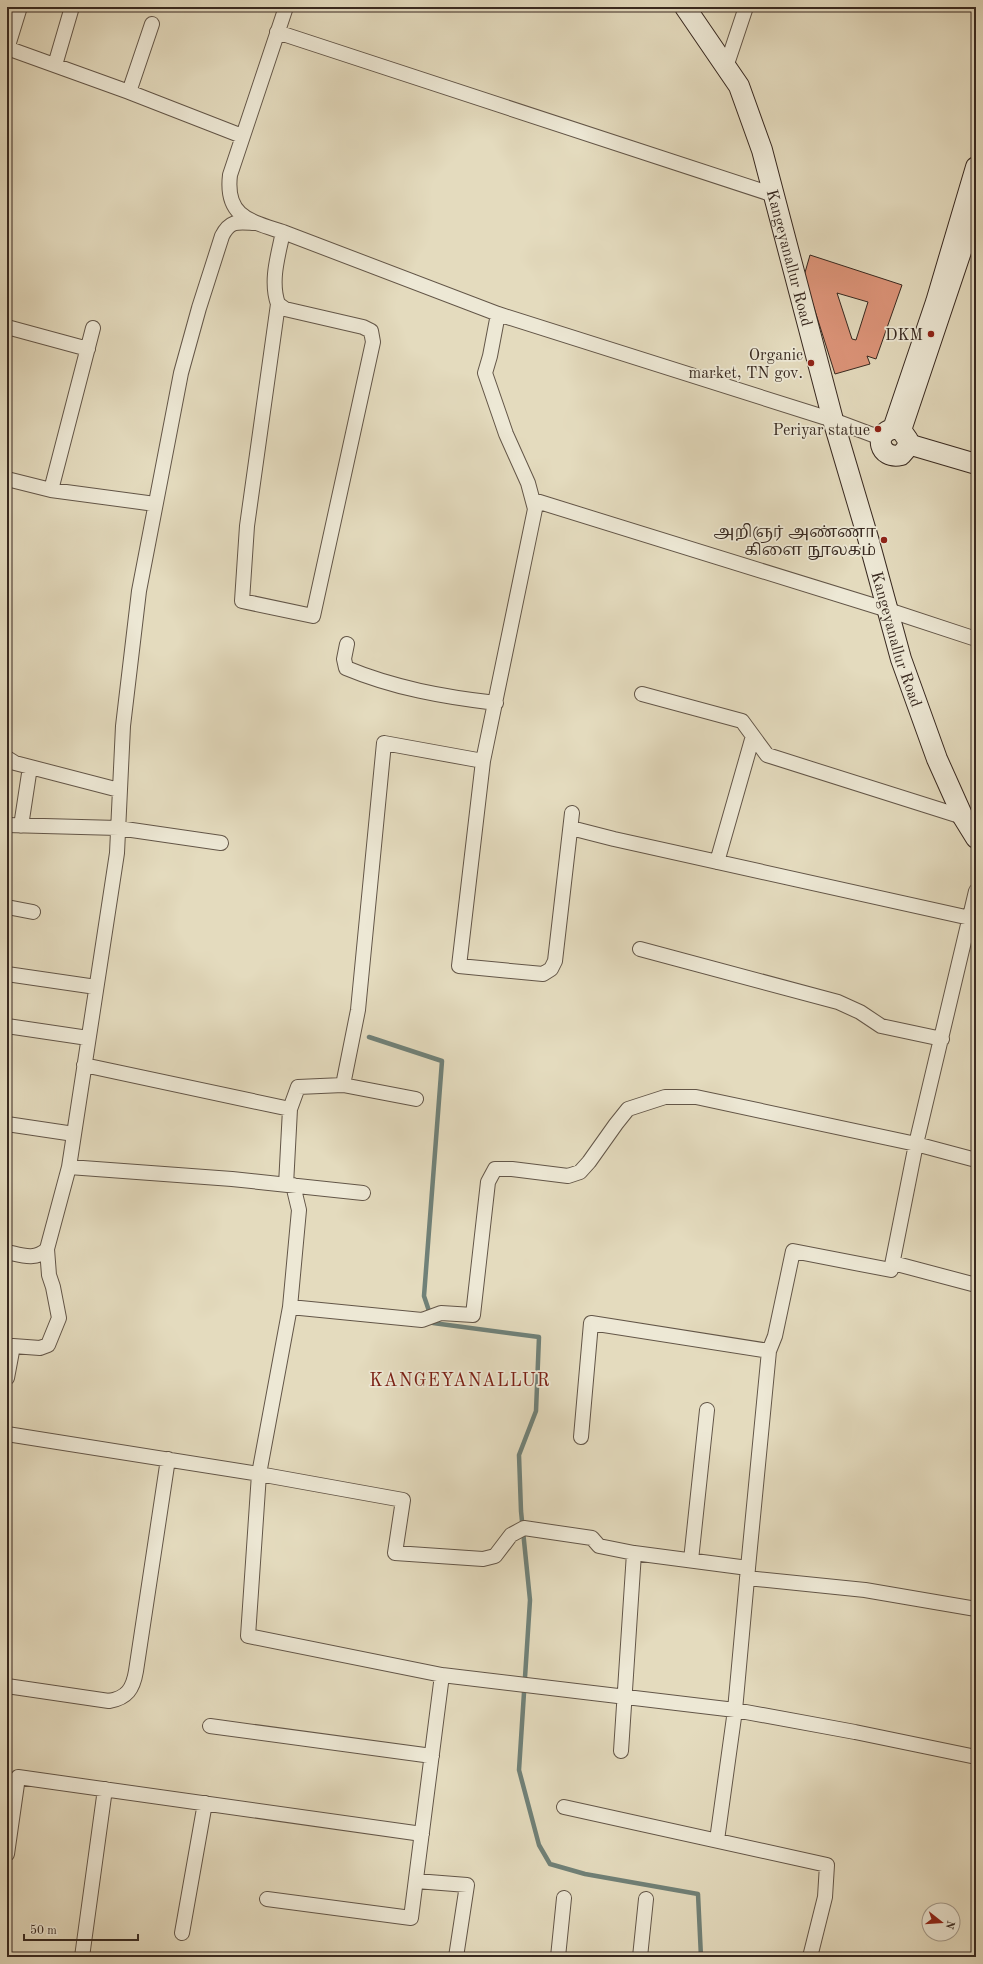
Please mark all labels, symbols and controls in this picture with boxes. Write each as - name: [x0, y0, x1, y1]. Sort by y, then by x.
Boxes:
- street label: Kangeyanallur Road: [763, 188, 814, 328]
- place label: DKM: [885, 328, 923, 344]
- marker: DKM: [926, 329, 936, 339]
- place label: Organic market, TN gov.: [689, 348, 803, 382]
- marker: Organic market, TN gov.: [806, 358, 816, 368]
- place label: Periyar statue: [773, 423, 870, 439]
- marker: Periyar statue: [873, 424, 883, 434]
- place label: அறிஞர் அண்ணா கிளை நூலகம்: [713, 522, 876, 560]
- marker: அறிஞர் அண்ணா கிளை நூலகம்: [879, 535, 889, 545]
- street label: Kangeyanallur Road: [867, 570, 924, 710]
- district label: KANGEYANALLUR: [369, 1372, 551, 1390]
- north arrow: [921, 1902, 961, 1942]
- scale bar: [24, 1916, 138, 1942]
- text: N: [942, 1919, 956, 1931]
- text: 50 m: [30, 1924, 57, 1937]

